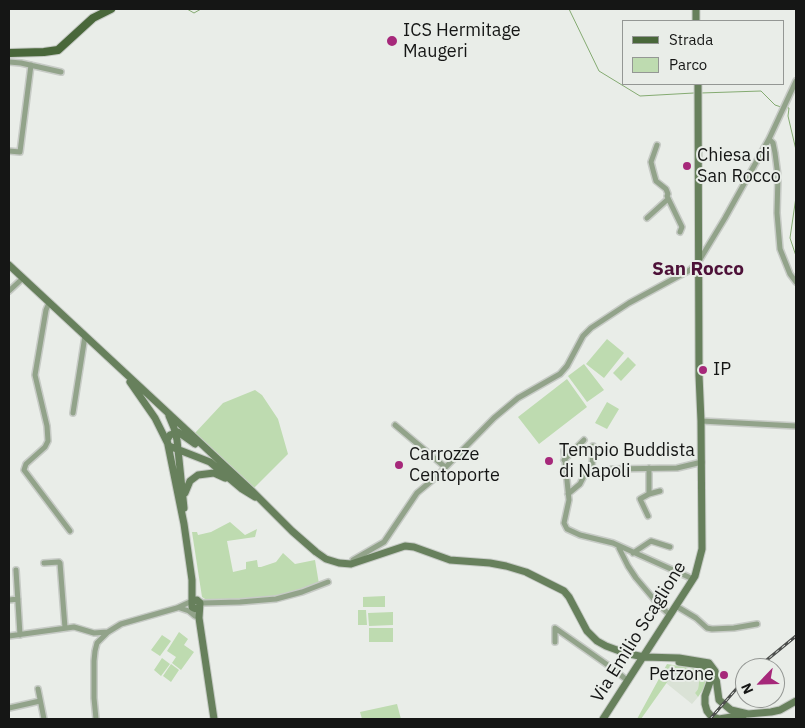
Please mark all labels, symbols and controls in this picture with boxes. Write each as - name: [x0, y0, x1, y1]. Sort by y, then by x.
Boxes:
- place label: ICS Hermitage Maugeri: [403, 20, 521, 62]
- legend: [622, 20, 785, 85]
- text: Strada: [669, 30, 713, 49]
- marker: ICS Hermitage Maugeri: [385, 34, 399, 48]
- text: Parco: [669, 55, 707, 74]
- place label: Chiesa di San Rocco: [697, 145, 781, 188]
- marker: Chiesa di San Rocco: [681, 160, 693, 172]
- district label: San Rocco: [652, 259, 744, 281]
- place label: IP: [713, 359, 731, 381]
- marker: IP: [697, 364, 709, 376]
- place label: Tempio Buddista di Napoli: [559, 440, 695, 482]
- place label: Carrozze Centoporte: [409, 444, 500, 486]
- marker: Tempio Buddista di Napoli: [543, 455, 555, 467]
- marker: Carrozze Centoporte: [393, 459, 405, 471]
- street label: Via Emilio Scaglione: [587, 558, 691, 706]
- north arrow: [735, 658, 785, 708]
- place label: Petzone: [649, 664, 714, 686]
- marker: Petzone: [718, 669, 730, 681]
- text: N: [737, 680, 757, 697]

